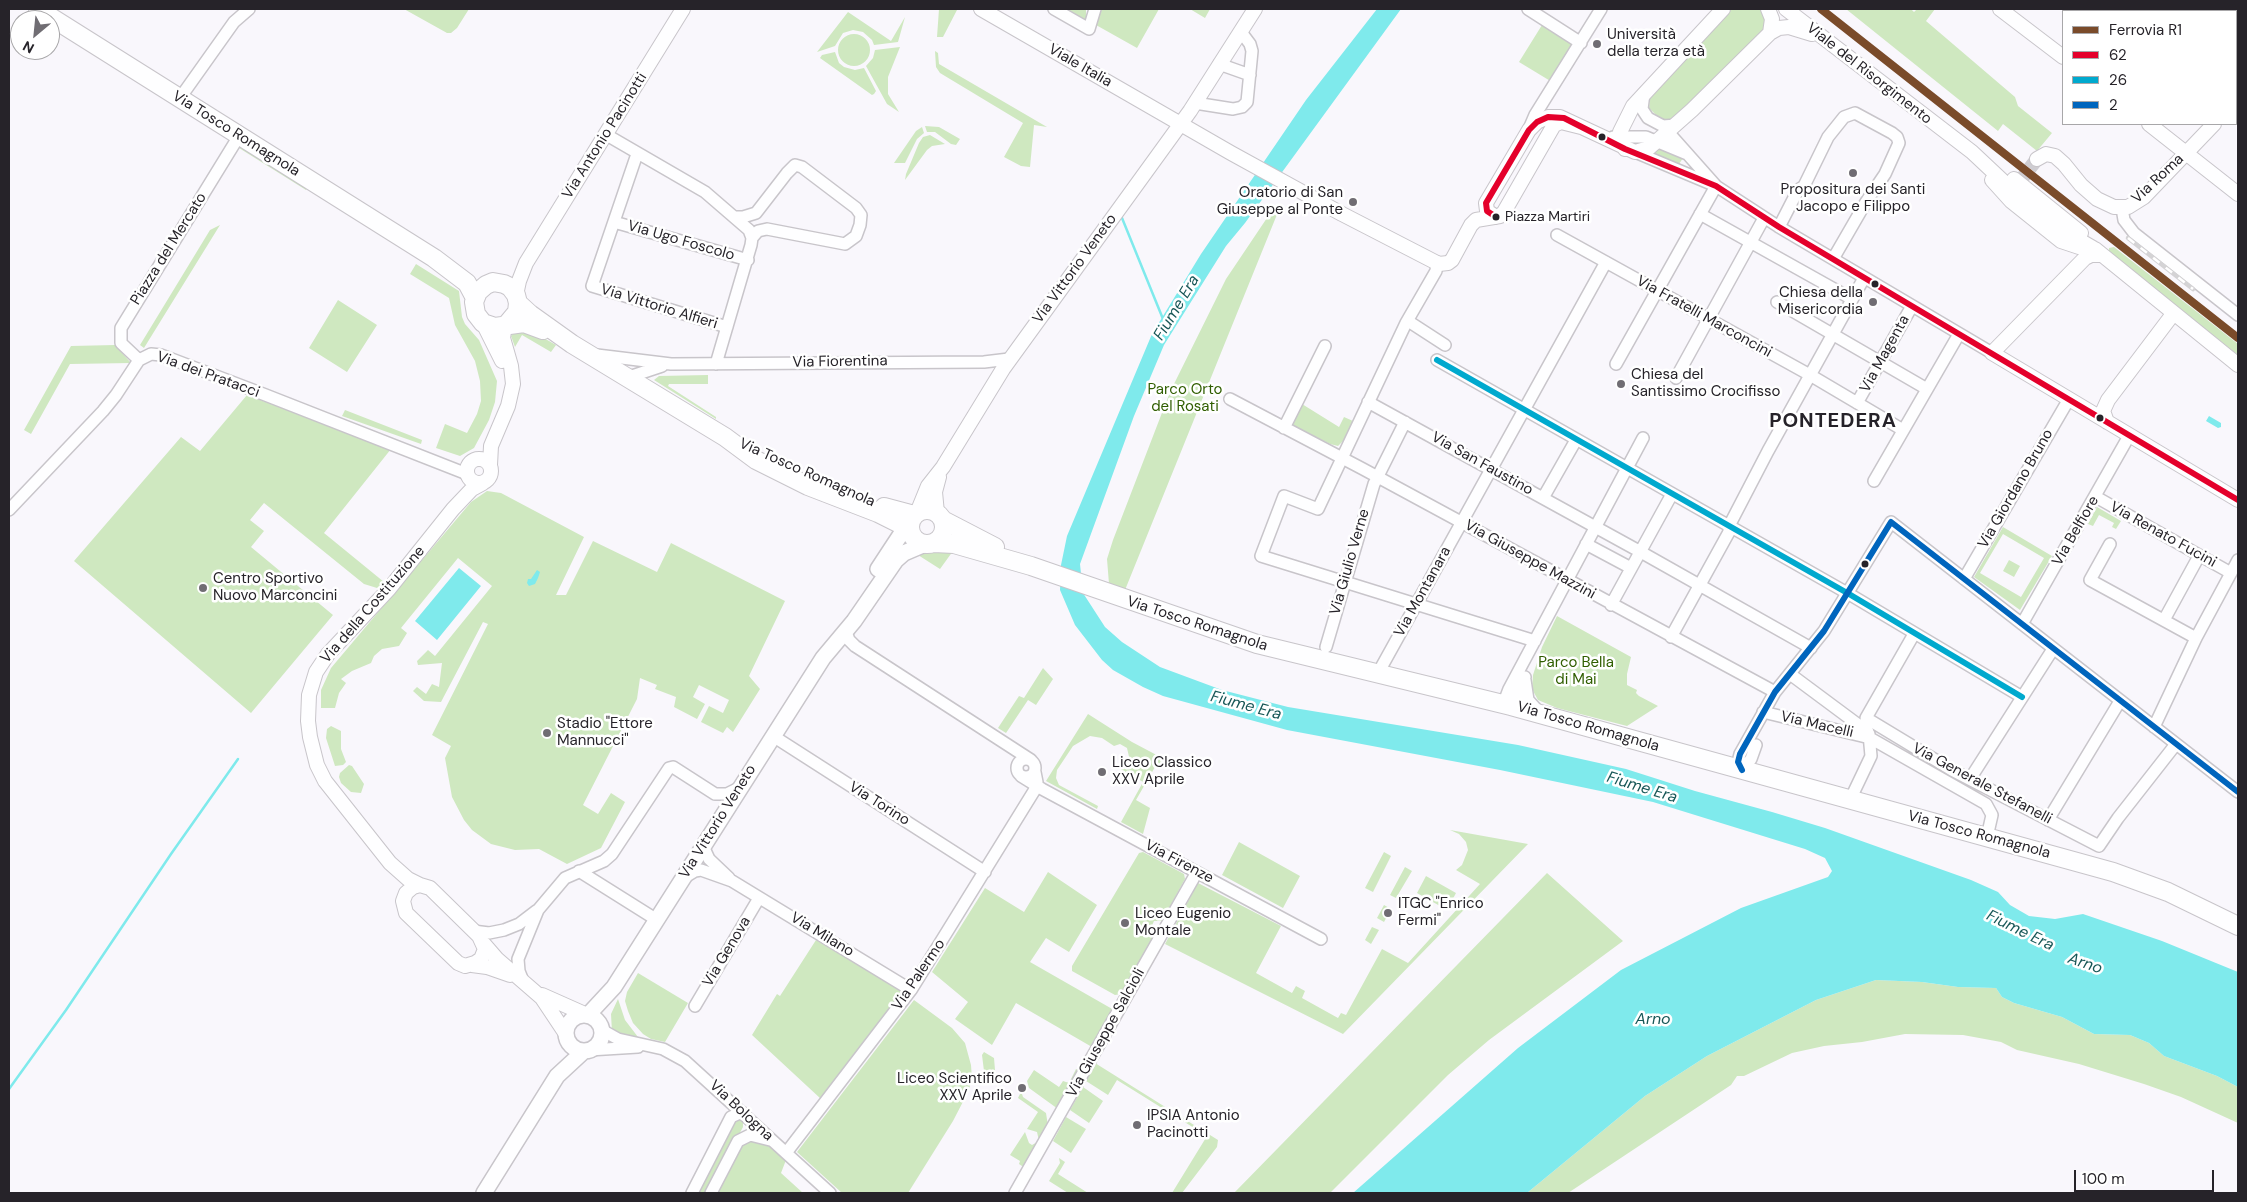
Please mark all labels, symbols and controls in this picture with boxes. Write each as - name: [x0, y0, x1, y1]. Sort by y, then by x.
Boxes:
- north arrow: [10, 10, 60, 60]
- legend: [2062, 10, 2237, 125]
- street label: Viale del Risorgimento: [1803, 19, 1935, 129]
- text: Ferrovia R1: [2109, 20, 2182, 40]
- place label: Università della terza età: [1607, 26, 1705, 61]
- text: N: [20, 37, 37, 58]
- marker: Università della terza età: [1591, 38, 1603, 50]
- street label: Viale Italia: [1045, 41, 1115, 91]
- text: 62: [2109, 45, 2127, 65]
- street label: Via Antonio Pacinotti: [559, 70, 651, 202]
- text: 26: [2109, 70, 2127, 90]
- street label: Via Tosco Romagnola: [169, 87, 303, 181]
- text: 2: [2109, 95, 2118, 115]
- unlabelled marker: [1597, 132, 1607, 142]
- street label: Via Roma: [2128, 150, 2188, 208]
- marker: Propositura dei Santi Jacopo e Filippo: [1847, 167, 1859, 179]
- place label: Propositura dei Santi Jacopo e Filippo: [1781, 181, 1925, 216]
- place label: Oratorio di San Giuseppe al Ponte: [1217, 184, 1343, 219]
- street label: Piazza del Mercato: [127, 189, 211, 309]
- marker: Oratorio di San Giuseppe al Ponte: [1347, 196, 1359, 208]
- place label: Piazza Martiri: [1505, 209, 1590, 225]
- street label: Via Vittorio Veneto: [1029, 211, 1121, 327]
- marker: Piazza Martiri: [1491, 212, 1501, 222]
- street label: Via Ugo Foscolo: [625, 217, 737, 265]
- water label: Fiume Era: [1150, 272, 1204, 344]
- street label: Via Fratelli Marconcini: [1633, 272, 1775, 362]
- unlabelled marker: [1870, 279, 1880, 289]
- street label: Via Vittorio Alfieri: [598, 281, 720, 333]
- place label: Chiesa della Misericordia: [1778, 284, 1863, 319]
- marker: Chiesa della Misericordia: [1867, 296, 1879, 308]
- street label: Via Magenta: [1856, 312, 1914, 396]
- street label: Via dei Pratacci: [154, 348, 262, 402]
- street label: Via Fiorentina: [792, 352, 888, 372]
- place label: Chiesa del Santissimo Crocifisso: [1631, 366, 1780, 401]
- marker: Chiesa del Santissimo Crocifisso: [1615, 378, 1627, 390]
- park label: Parco Orto del Rosati: [1148, 381, 1222, 416]
- district label: PONTEDERA: [1768, 410, 1898, 434]
- unlabelled marker: [2095, 413, 2105, 423]
- street label: Via Giordano Bruno: [1975, 426, 2057, 552]
- street label: Via San Faustino: [1428, 429, 1536, 499]
- street label: Via Tosco Romagnola: [736, 435, 878, 511]
- street label: Via Belfiore: [2049, 493, 2103, 569]
- street label: Via Renato Fucini: [2107, 498, 2219, 572]
- street label: Via Giulio Verne: [1326, 507, 1374, 617]
- street label: Via Giuseppe Mazzini: [1461, 516, 1599, 604]
- street label: Via della Costituzione: [317, 543, 429, 667]
- street label: Via Montanara: [1391, 544, 1455, 640]
- unlabelled marker: [1860, 559, 1870, 569]
- place label: Centro Sportivo Nuovo Marconcini: [213, 570, 337, 605]
- marker: Centro Sportivo Nuovo Marconcini: [197, 582, 209, 594]
- street label: Via Tosco Romagnola: [1124, 593, 1270, 655]
- park label: Parco Bella di Mai: [1538, 654, 1614, 689]
- water label: Fiume Era: [1208, 687, 1284, 725]
- street label: Via Tosco Romagnola: [1515, 698, 1661, 756]
- street label: Via Macelli: [1779, 708, 1855, 742]
- place label: Stadio "Ettore Mannucci": [557, 715, 653, 750]
- marker: Stadio "Ettore Mannucci": [541, 727, 553, 739]
- street label: Via Generale Stefanelli: [1909, 740, 2055, 828]
- place label: Liceo Classico XXV Aprile: [1112, 754, 1212, 789]
- street label: Via Vittorio Veneto: [676, 762, 760, 882]
- marker: Liceo Classico XXV Aprile: [1096, 766, 1108, 778]
- water label: Fiume Era: [1604, 768, 1680, 808]
- street label: Via Torino: [845, 778, 913, 830]
- street label: Via Tosco Romagnola: [1906, 807, 2052, 863]
- street label: Via Firenze: [1142, 836, 1216, 888]
- place label: ITGC "Enrico Fermi": [1398, 895, 1484, 930]
- place label: Liceo Eugenio Montale: [1135, 905, 1231, 940]
- water label: Fiume Era: [1983, 906, 2057, 956]
- marker: ITGC "Enrico Fermi": [1382, 907, 1394, 919]
- street label: Via Milano: [787, 909, 857, 961]
- street label: Via Genova: [699, 914, 755, 990]
- marker: Liceo Eugenio Montale: [1119, 917, 1131, 929]
- street label: Via Palermo: [889, 936, 949, 1014]
- water label: Arno: [2065, 949, 2105, 979]
- street label: Via Giuseppe Salcioli: [1063, 965, 1149, 1101]
- water label: Arno: [1635, 1010, 1671, 1030]
- place label: Liceo Scientifico XXV Aprile: [897, 1070, 1012, 1105]
- street label: Via Bologna: [705, 1077, 777, 1145]
- marker: Liceo Scientifico XXV Aprile: [1016, 1082, 1028, 1094]
- place label: IPSIA Antonio Pacinotti: [1147, 1107, 1240, 1142]
- marker: IPSIA Antonio Pacinotti: [1131, 1119, 1143, 1131]
- scale bar: [2077, 1160, 2217, 1192]
- text: 100 m: [2082, 1169, 2125, 1189]

